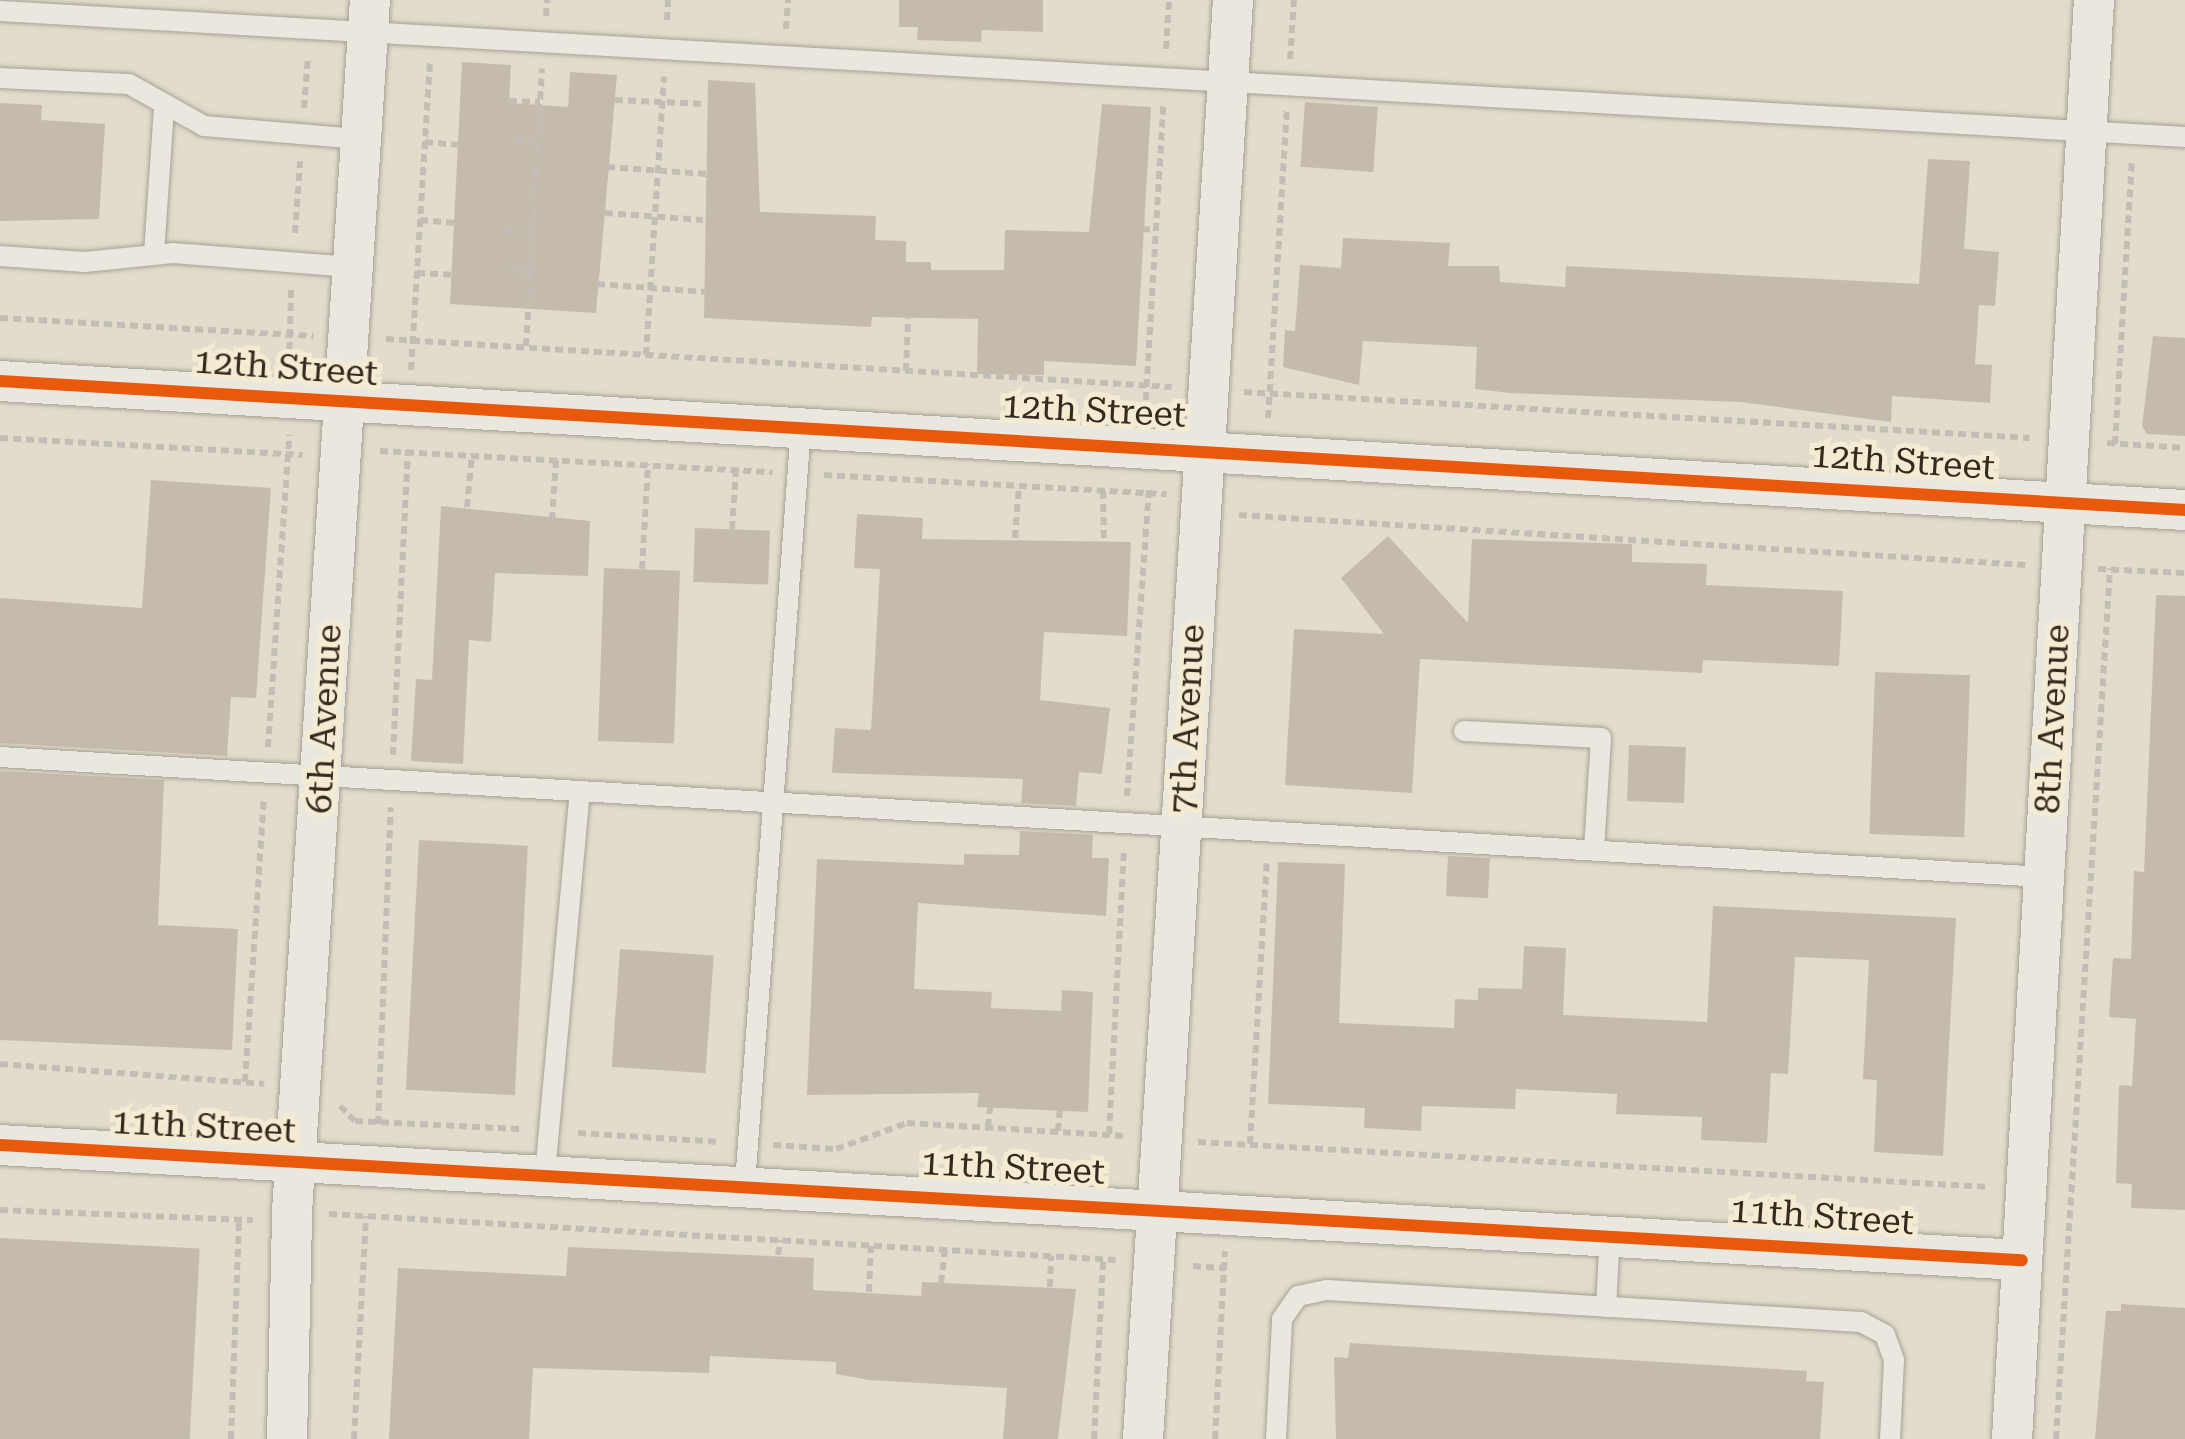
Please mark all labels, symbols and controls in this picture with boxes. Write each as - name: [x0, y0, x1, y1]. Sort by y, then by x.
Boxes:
- street label: 12th Street: [193, 341, 379, 395]
- street label: 12th Street: [1001, 385, 1187, 437]
- street label: 12th Street: [1810, 435, 1996, 489]
- street label: 6th Avenue: [299, 623, 351, 815]
- street label: 7th Avenue: [1162, 623, 1214, 815]
- street label: 8th Avenue: [2027, 623, 2079, 815]
- street label: 11th Street: [111, 1101, 297, 1153]
- street label: 11th Street: [920, 1142, 1106, 1194]
- street label: 11th Street: [1729, 1190, 1915, 1244]

